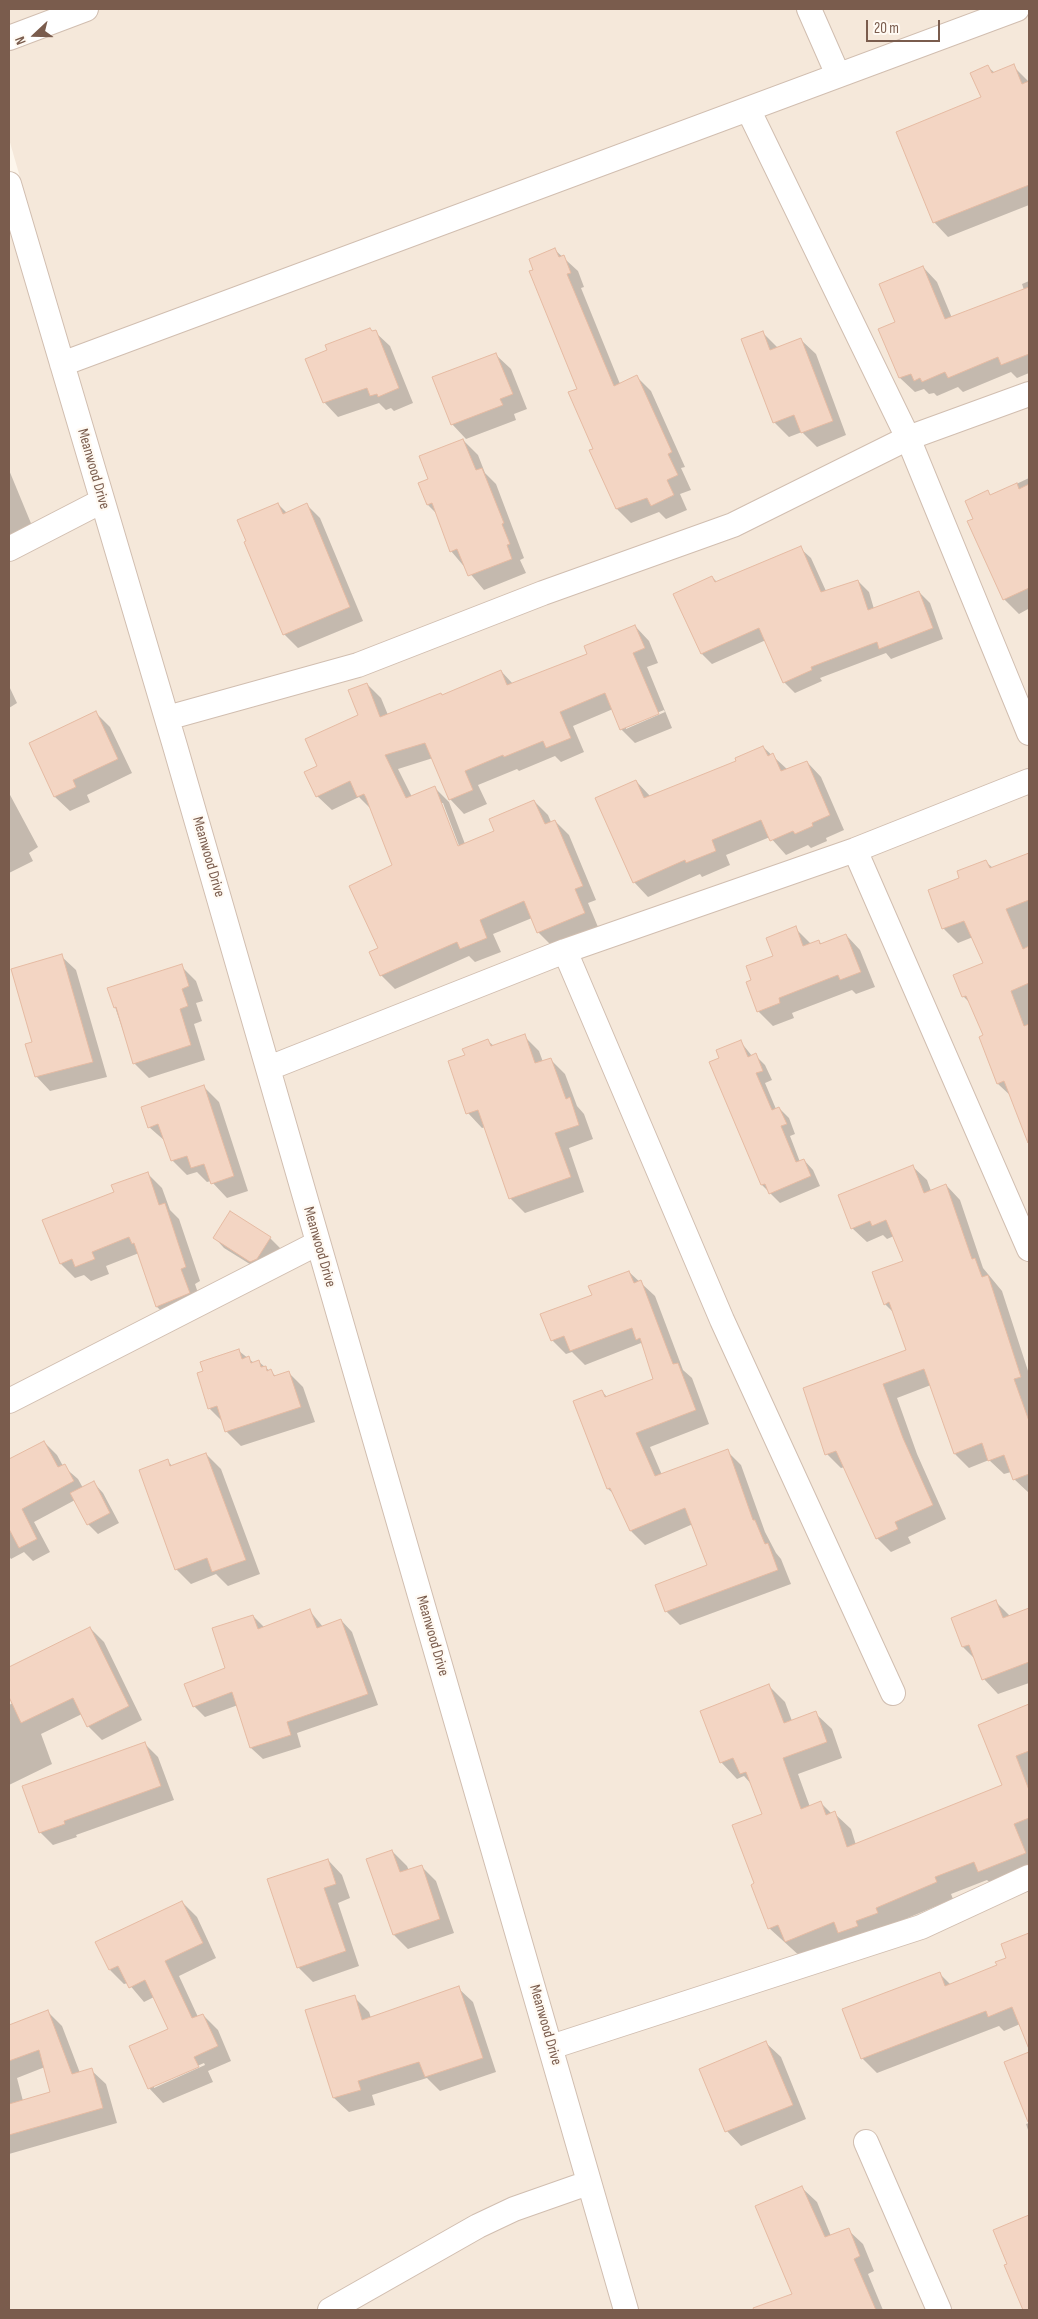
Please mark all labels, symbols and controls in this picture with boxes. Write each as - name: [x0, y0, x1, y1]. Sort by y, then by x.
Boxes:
- north arrow: [10, 10, 60, 60]
- scale bar: [868, 10, 942, 42]
- text: 20 m: [874, 19, 899, 38]
- text: N: [11, 34, 30, 47]
- street label: Meanwood Drive: [73, 427, 113, 511]
- street label: Meanwood Drive: [188, 815, 228, 899]
- street label: Meanwood Drive: [299, 1205, 339, 1289]
- street label: Meanwood Drive: [412, 1594, 452, 1678]
- street label: Meanwood Drive: [525, 1983, 565, 2067]

